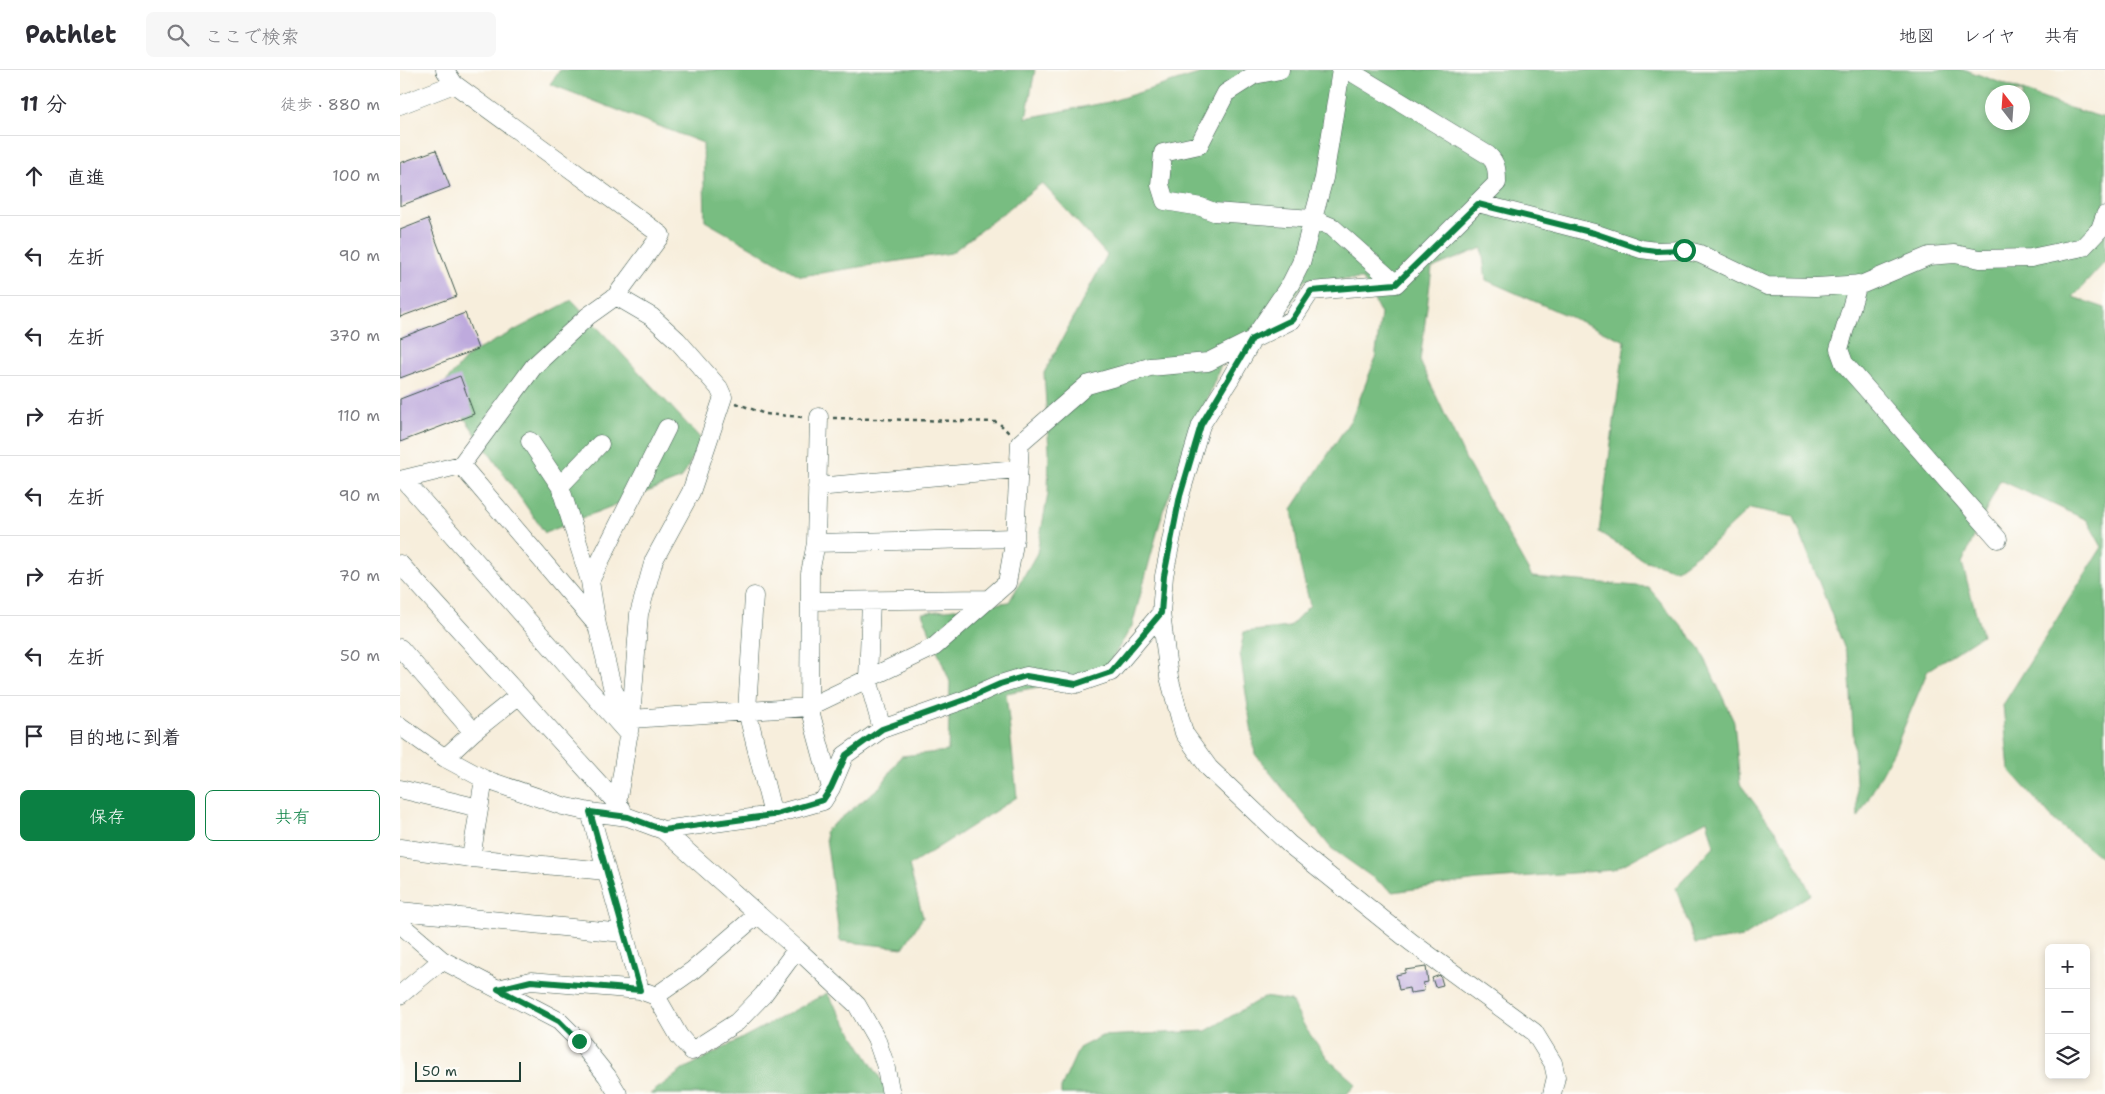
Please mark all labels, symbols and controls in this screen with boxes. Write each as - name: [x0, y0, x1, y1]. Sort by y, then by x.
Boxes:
- search box: [146, 12, 496, 57]
- text: Pathlet: [25, 19, 116, 51]
- icon: search: [164, 21, 192, 49]
- text: ここで検索: [204, 24, 299, 49]
- text: 地図: [1899, 24, 1935, 48]
- text: レイヤ: [1963, 24, 2016, 48]
- text: 共有: [2044, 24, 2080, 48]
- north arrow: [1985, 85, 2030, 130]
- text: 11 分: [20, 90, 67, 118]
- text: 徒歩 · 880 m: [280, 94, 380, 115]
- icon: ahead: [20, 162, 48, 190]
- text: 直進: [67, 165, 105, 190]
- text: 100 m: [332, 165, 380, 186]
- route start: [1673, 239, 1696, 262]
- icon: left: [20, 242, 48, 270]
- text: 左折: [67, 245, 105, 270]
- text: 90 m: [339, 245, 380, 266]
- icon: left: [20, 322, 48, 350]
- text: 左折: [67, 325, 105, 350]
- text: 370 m: [329, 325, 380, 346]
- icon: right: [20, 402, 48, 430]
- text: 右折: [67, 405, 105, 430]
- text: 110 m: [337, 405, 380, 426]
- icon: left: [20, 482, 48, 510]
- text: 左折: [67, 485, 105, 510]
- text: 90 m: [339, 485, 380, 506]
- icon: right: [20, 562, 48, 590]
- text: 右折: [67, 565, 105, 590]
- text: 70 m: [339, 565, 380, 586]
- icon: left: [20, 642, 48, 670]
- text: 左折: [67, 645, 105, 670]
- text: 50 m: [340, 645, 380, 666]
- icon: arrive: [20, 722, 48, 750]
- text: 目的地に到着: [67, 725, 181, 750]
- button: 保存: [20, 790, 195, 841]
- button: 共有: [205, 790, 380, 841]
- map controls: [2045, 944, 2090, 1079]
- button: +: [2045, 944, 2090, 989]
- button: −: [2045, 989, 2090, 1034]
- route end: [568, 1030, 591, 1053]
- button: layers: [2045, 1034, 2090, 1079]
- scale bar: [415, 1059, 521, 1082]
- text: 50 m: [422, 1062, 457, 1080]

